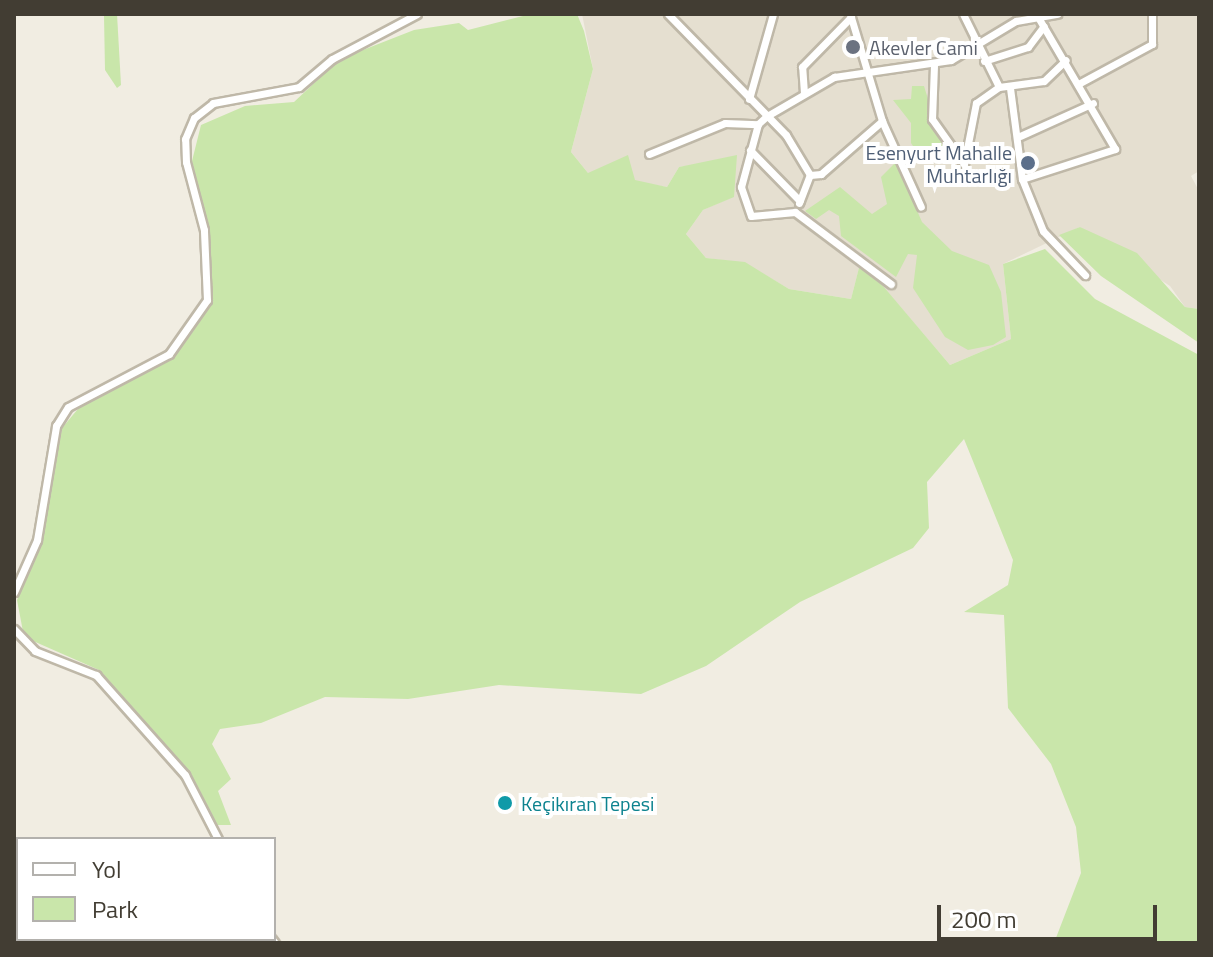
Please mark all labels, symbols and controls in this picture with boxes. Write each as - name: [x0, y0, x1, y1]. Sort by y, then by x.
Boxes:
- place label: Akevler Cami: [869, 35, 978, 59]
- marker: Akevler Cami: [844, 38, 862, 56]
- place label: Esenyurt Mahalle Muhtarlığı: [865, 140, 1012, 187]
- marker: Esenyurt Mahalle Muhtarlığı: [1019, 154, 1037, 172]
- place label: Keçikıran Tepesi: [521, 791, 654, 815]
- marker: Keçikıran Tepesi: [496, 794, 514, 812]
- legend: [16, 837, 276, 941]
- text: Yol: [92, 851, 121, 887]
- scale bar: [941, 889, 1161, 939]
- text: Park: [92, 891, 138, 927]
- text: 200 m: [951, 901, 1017, 937]

